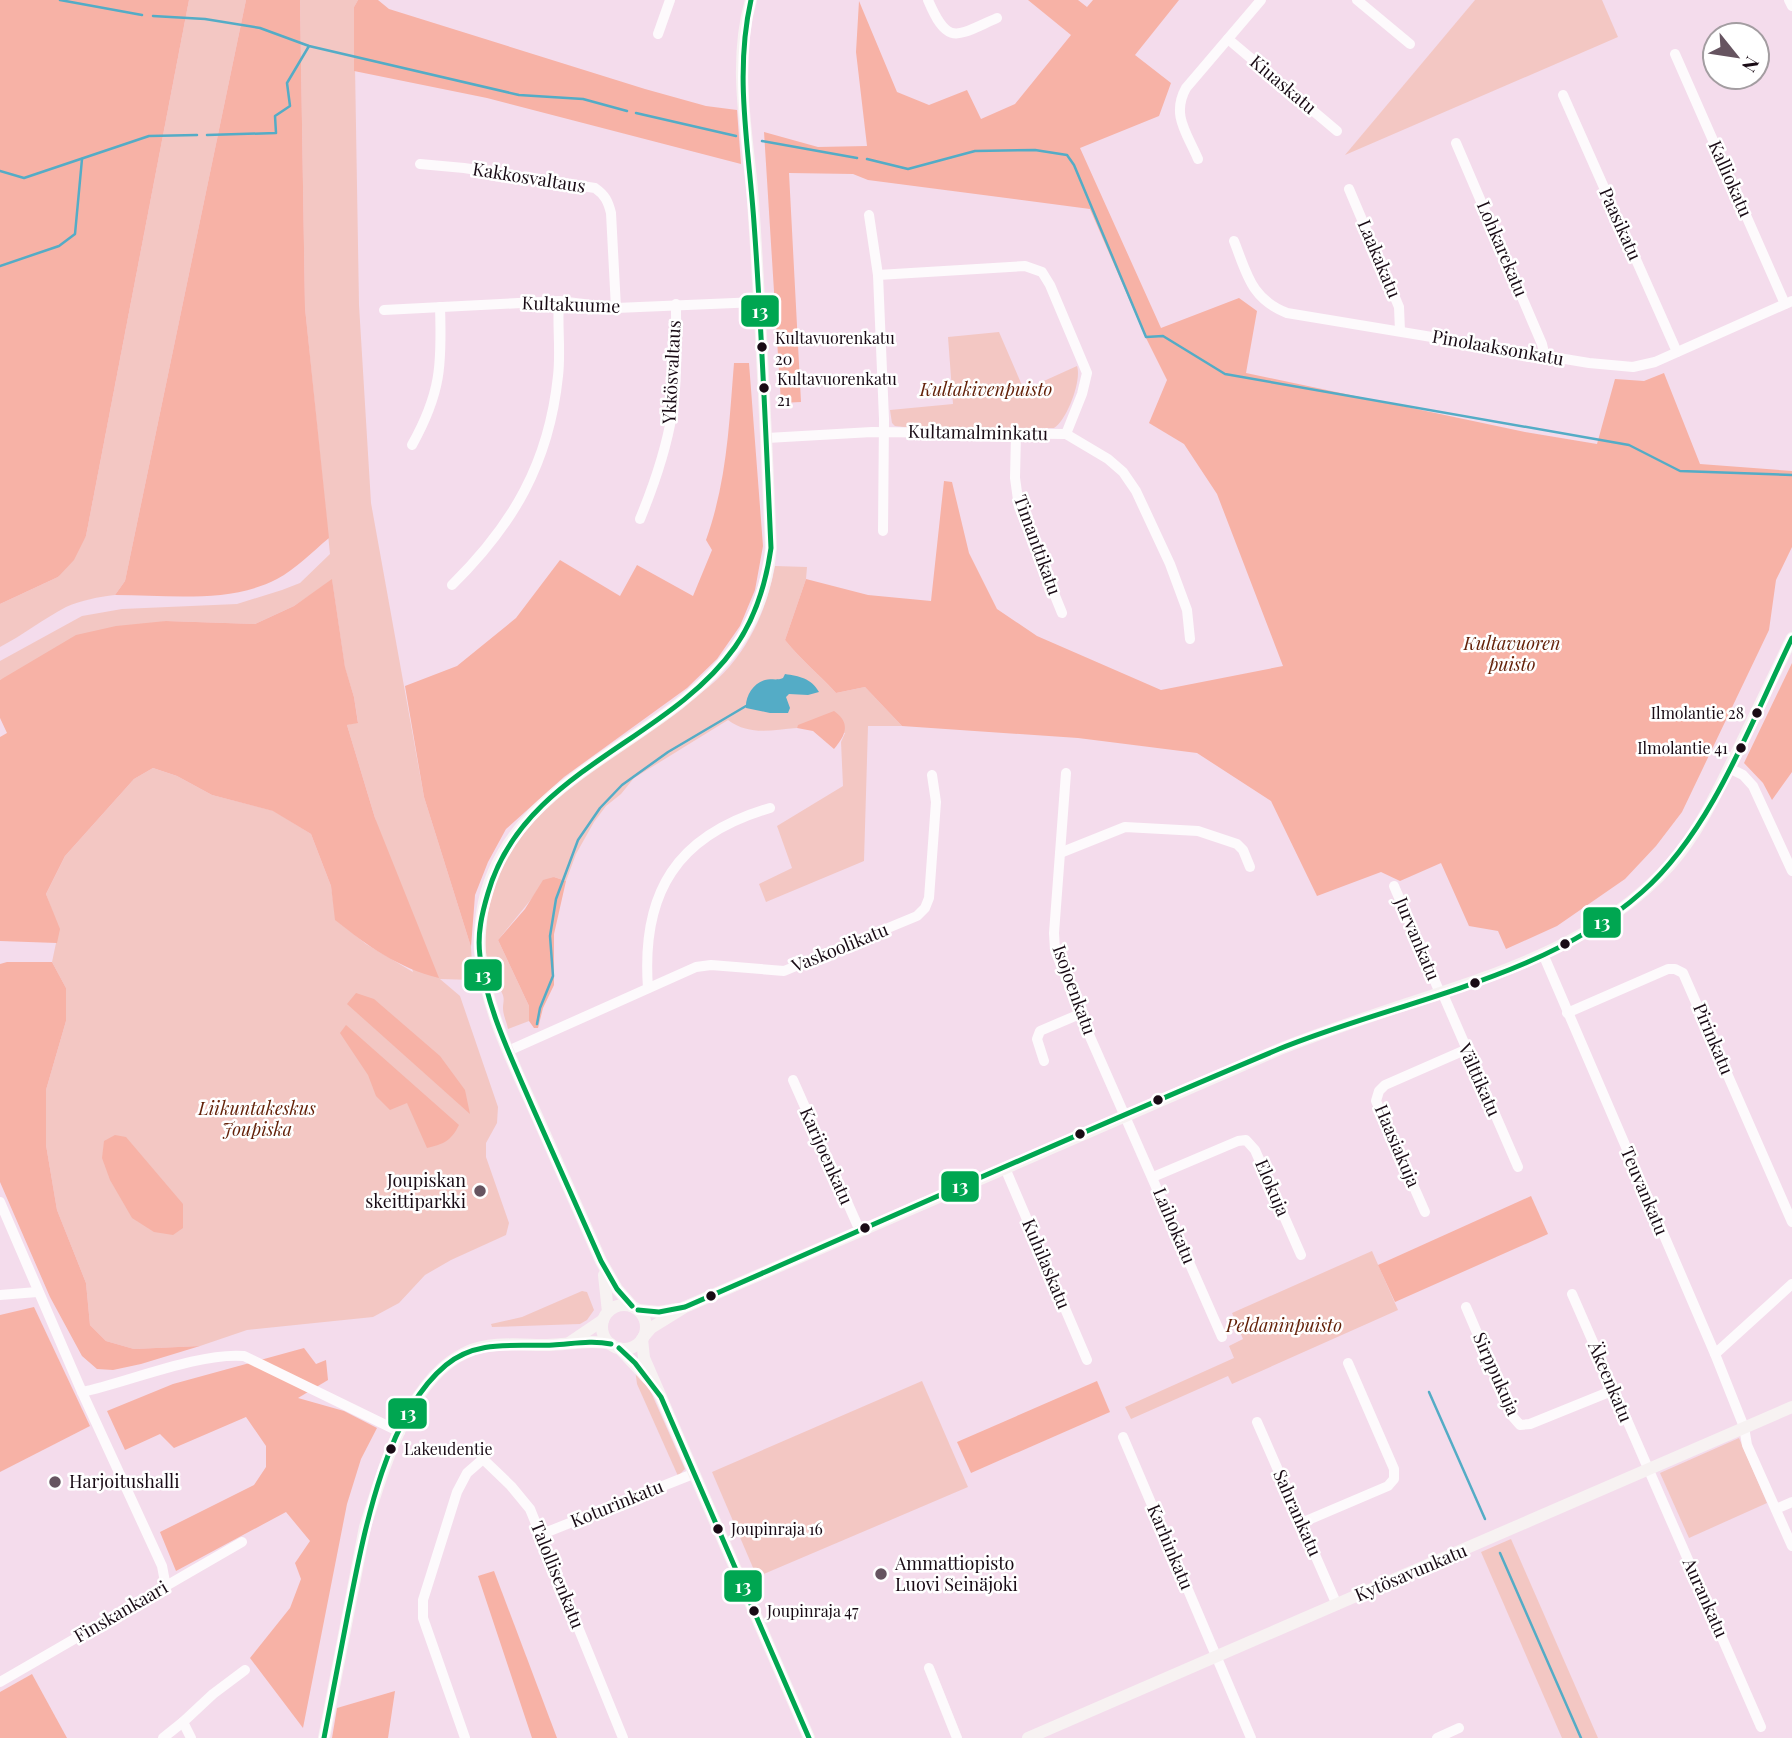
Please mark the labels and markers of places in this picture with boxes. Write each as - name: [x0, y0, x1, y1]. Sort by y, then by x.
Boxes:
- place label: Kultavuorenkatu 20: [775, 327, 895, 369]
- marker: Kultavuorenkatu 20: [755, 340, 769, 354]
- place label: Kultavuorenkatu 21: [777, 368, 897, 410]
- marker: Kultavuorenkatu 21: [757, 381, 771, 395]
- place label: Ilmolantie 28: [1651, 702, 1744, 723]
- marker: Ilmolantie 28: [1750, 706, 1764, 720]
- place label: Ilmolantie 41: [1637, 737, 1728, 758]
- marker: Ilmolantie 41: [1734, 741, 1748, 755]
- unlabelled marker: [1558, 937, 1572, 951]
- unlabelled marker: [1468, 976, 1482, 990]
- unlabelled marker: [1151, 1093, 1165, 1107]
- unlabelled marker: [1073, 1127, 1087, 1141]
- place label: Joupiskan skeittiparkki: [365, 1168, 466, 1213]
- marker: Joupiskan skeittiparkki: [472, 1183, 488, 1199]
- unlabelled marker: [858, 1221, 872, 1235]
- unlabelled marker: [704, 1289, 718, 1303]
- place label: Lakeudentie: [404, 1438, 493, 1459]
- marker: Lakeudentie: [384, 1442, 398, 1456]
- place label: Harjoitushalli: [69, 1469, 179, 1493]
- marker: Harjoitushalli: [47, 1474, 63, 1490]
- place label: Joupinraja 16: [730, 1518, 823, 1539]
- marker: Joupinraja 16: [711, 1522, 725, 1536]
- place label: Ammattiopisto Luovi Seinäjoki: [894, 1551, 1018, 1596]
- marker: Ammattiopisto Luovi Seinäjoki: [873, 1566, 889, 1582]
- place label: Joupinraja 47: [766, 1600, 859, 1621]
- marker: Joupinraja 47: [747, 1604, 761, 1618]

